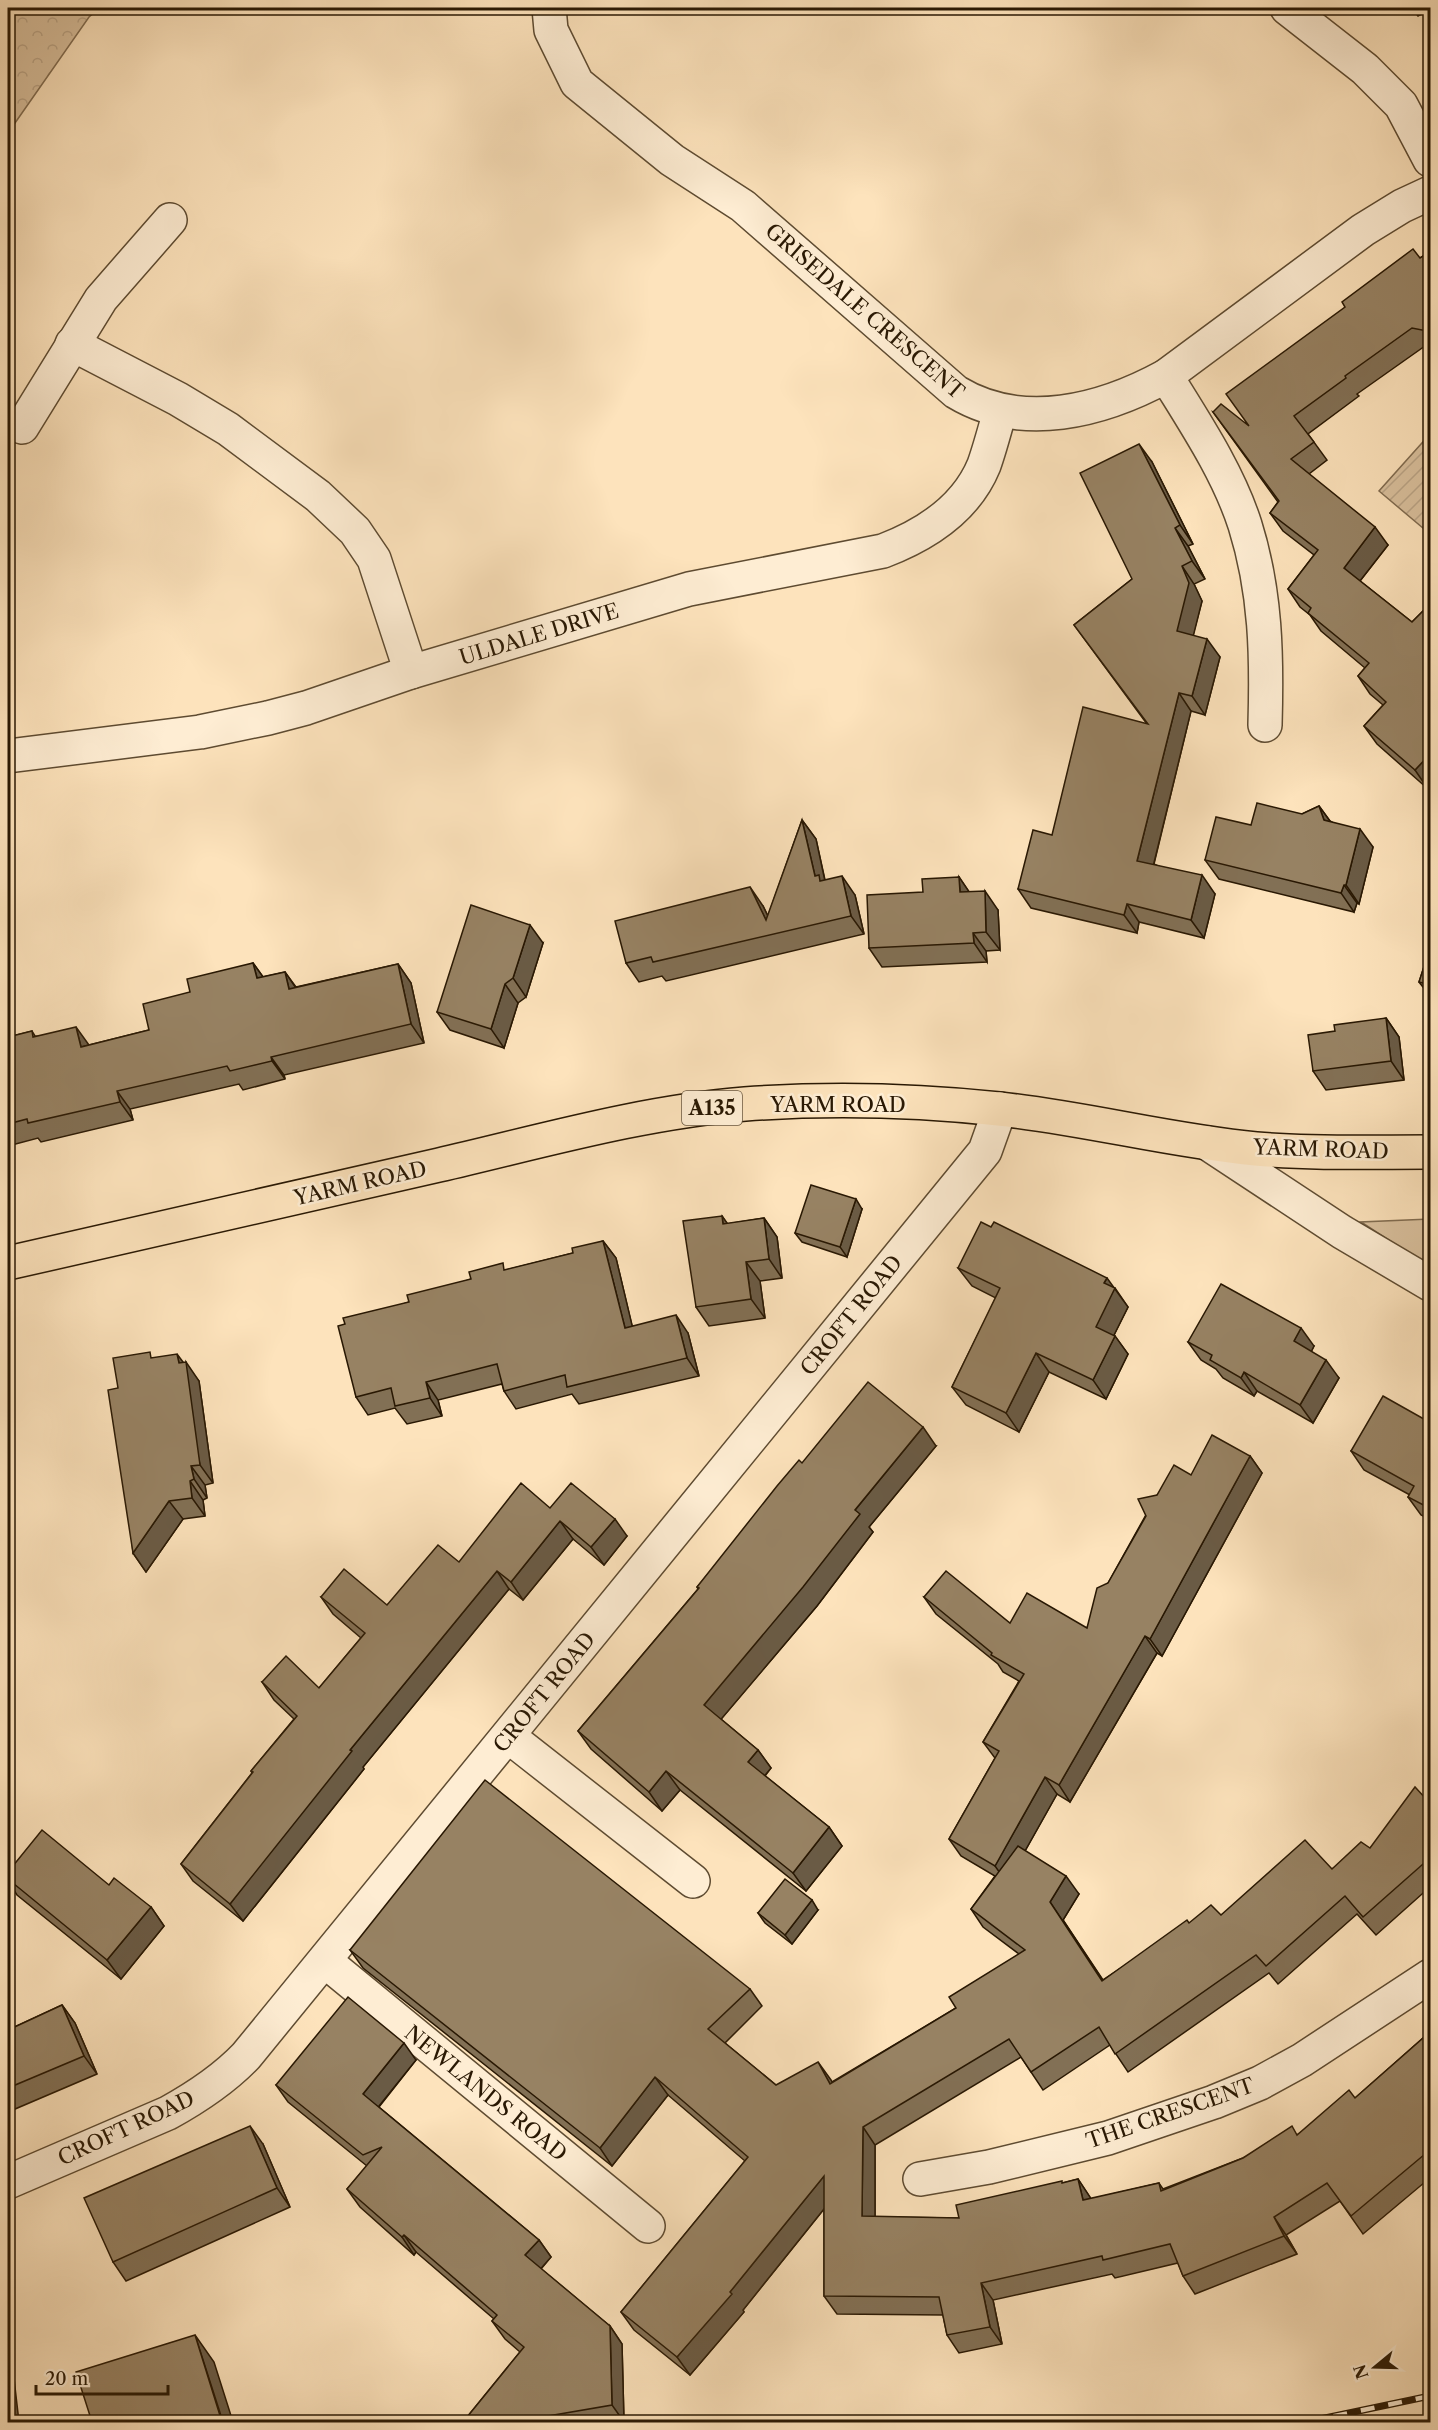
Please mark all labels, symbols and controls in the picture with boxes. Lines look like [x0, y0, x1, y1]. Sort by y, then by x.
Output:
street label: GRISEDALE CRESCENT [760, 218, 970, 404]
street label: ULDALE DRIVE [456, 598, 622, 670]
road number: A135 [682, 1091, 742, 1125]
street label: YARM ROAD [769, 1092, 906, 1117]
street label: YARM ROAD [1252, 1134, 1389, 1164]
street label: YARM ROAD [290, 1156, 429, 1211]
street label: CROFT ROAD [795, 1250, 907, 1380]
street label: CROFT ROAD [488, 1627, 600, 1757]
street label: NEWLANDS ROAD [400, 2020, 572, 2166]
street label: THE CRESCENT [1083, 2072, 1258, 2153]
street label: CROFT ROAD [54, 2086, 198, 2170]
north arrow [1345, 2337, 1405, 2397]
scale bar [36, 2358, 168, 2396]
text: N [1349, 2362, 1373, 2382]
text: 20 m [45, 2368, 89, 2390]

